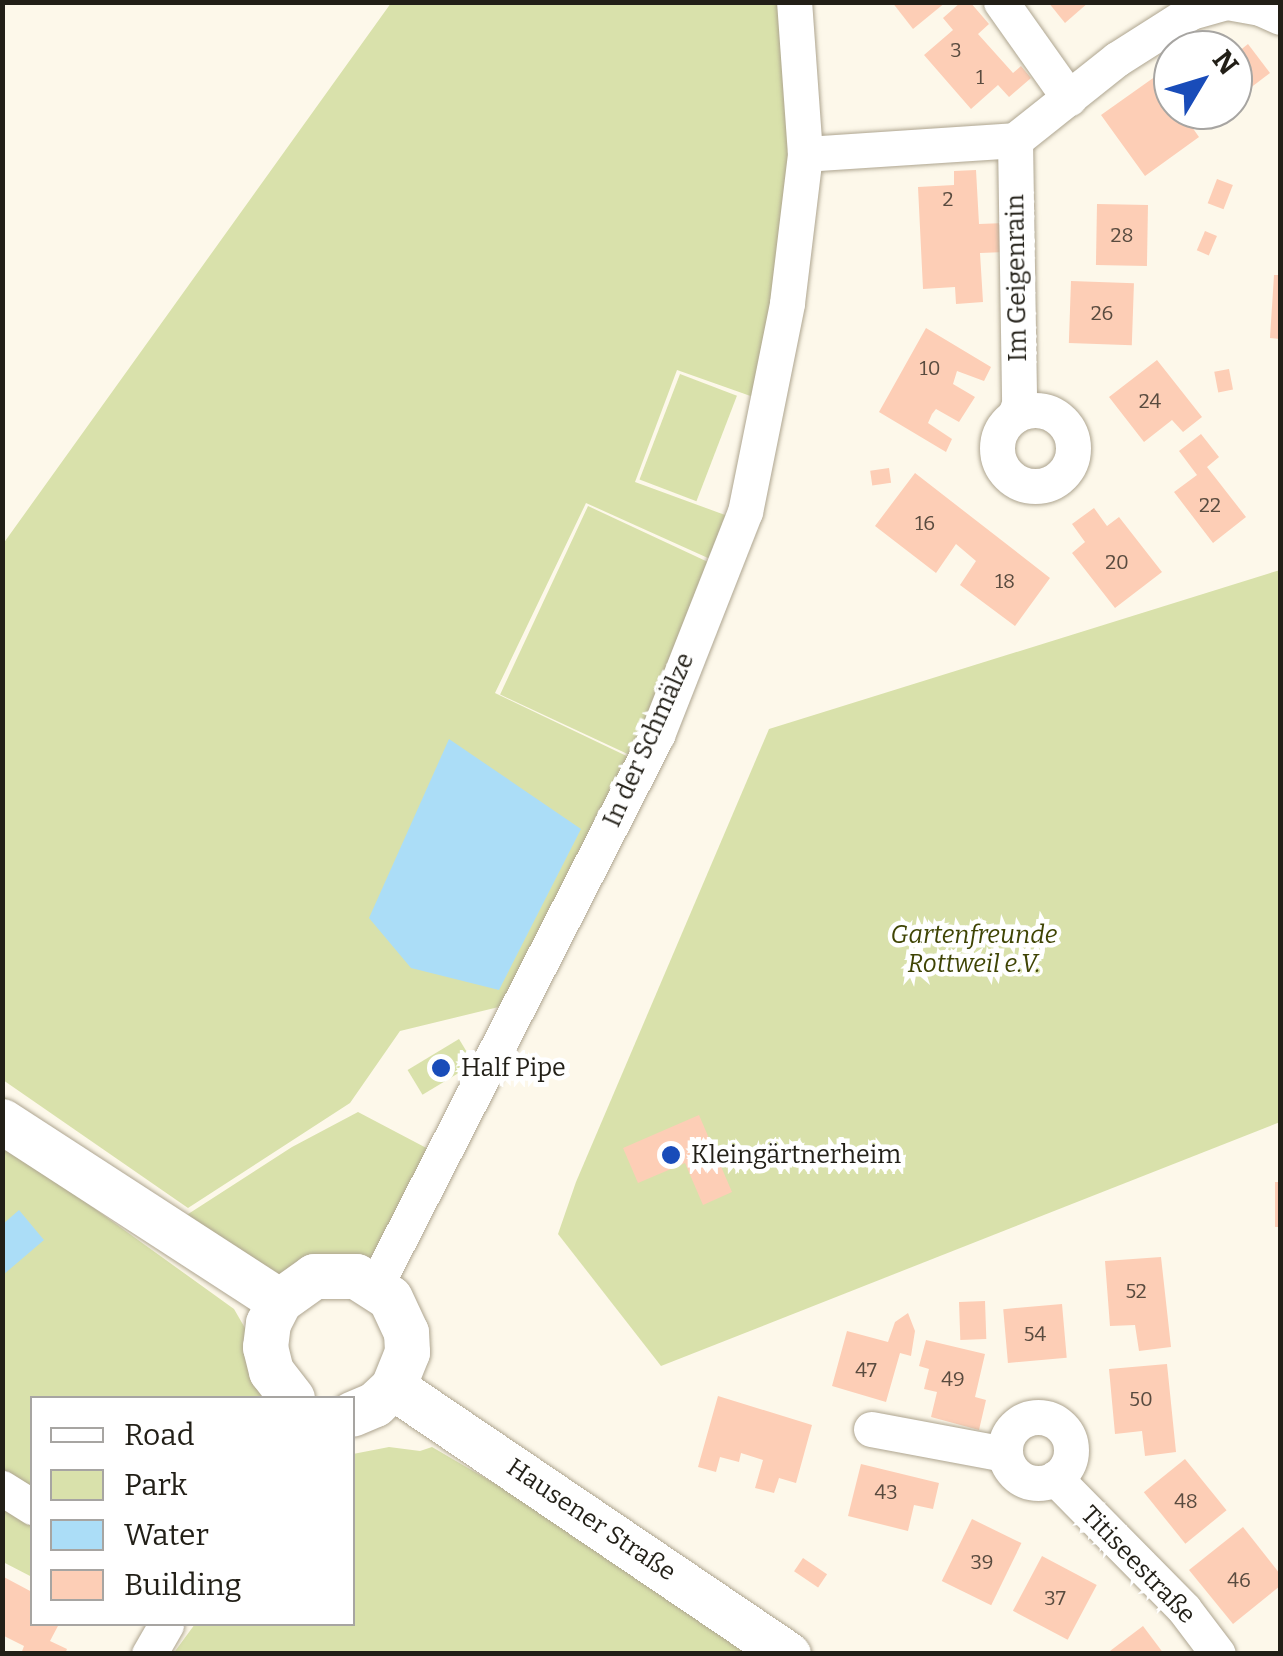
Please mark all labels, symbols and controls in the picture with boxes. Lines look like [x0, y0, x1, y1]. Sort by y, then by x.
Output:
north arrow [1153, 30, 1253, 130]
house number: 3 [950, 38, 962, 62]
text: N [1206, 44, 1245, 81]
house number: 1 [976, 65, 984, 89]
house number: 2 [943, 187, 953, 211]
street label: Im Geigenrain [1001, 194, 1033, 362]
house number: 28 [1111, 223, 1133, 247]
house number: 26 [1091, 301, 1113, 325]
house number: 10 [920, 356, 940, 380]
house number: 24 [1139, 389, 1161, 413]
house number: 22 [1199, 493, 1221, 517]
house number: 16 [915, 511, 935, 535]
house number: 20 [1105, 550, 1129, 574]
house number: 18 [995, 569, 1015, 593]
street label: In der Schmälze [597, 648, 701, 832]
park label: Gartenfreunde Rottweil e.V. [891, 921, 1057, 980]
place label: Half Pipe [461, 1053, 566, 1083]
marker: Half Pipe [430, 1057, 452, 1079]
place label: Kleingärtnerheim [691, 1140, 901, 1170]
marker: Kleingärtnerheim [660, 1144, 682, 1166]
house number: 52 [1125, 1279, 1147, 1303]
house number: 54 [1024, 1322, 1046, 1346]
house number: 47 [855, 1358, 877, 1382]
house number: 49 [941, 1367, 965, 1391]
house number: 50 [1129, 1387, 1153, 1411]
legend [30, 1396, 355, 1626]
text: Road [124, 1417, 195, 1453]
street label: Hausener Straße [501, 1452, 681, 1588]
text: Park [124, 1467, 187, 1503]
house number: 43 [874, 1480, 898, 1504]
house number: 48 [1174, 1489, 1198, 1513]
street label: Titiseestraße [1074, 1500, 1202, 1630]
text: Water [124, 1517, 209, 1553]
house number: 39 [970, 1550, 994, 1574]
text: Building [124, 1567, 242, 1603]
house number: 46 [1227, 1568, 1251, 1592]
house number: 37 [1044, 1586, 1066, 1610]

